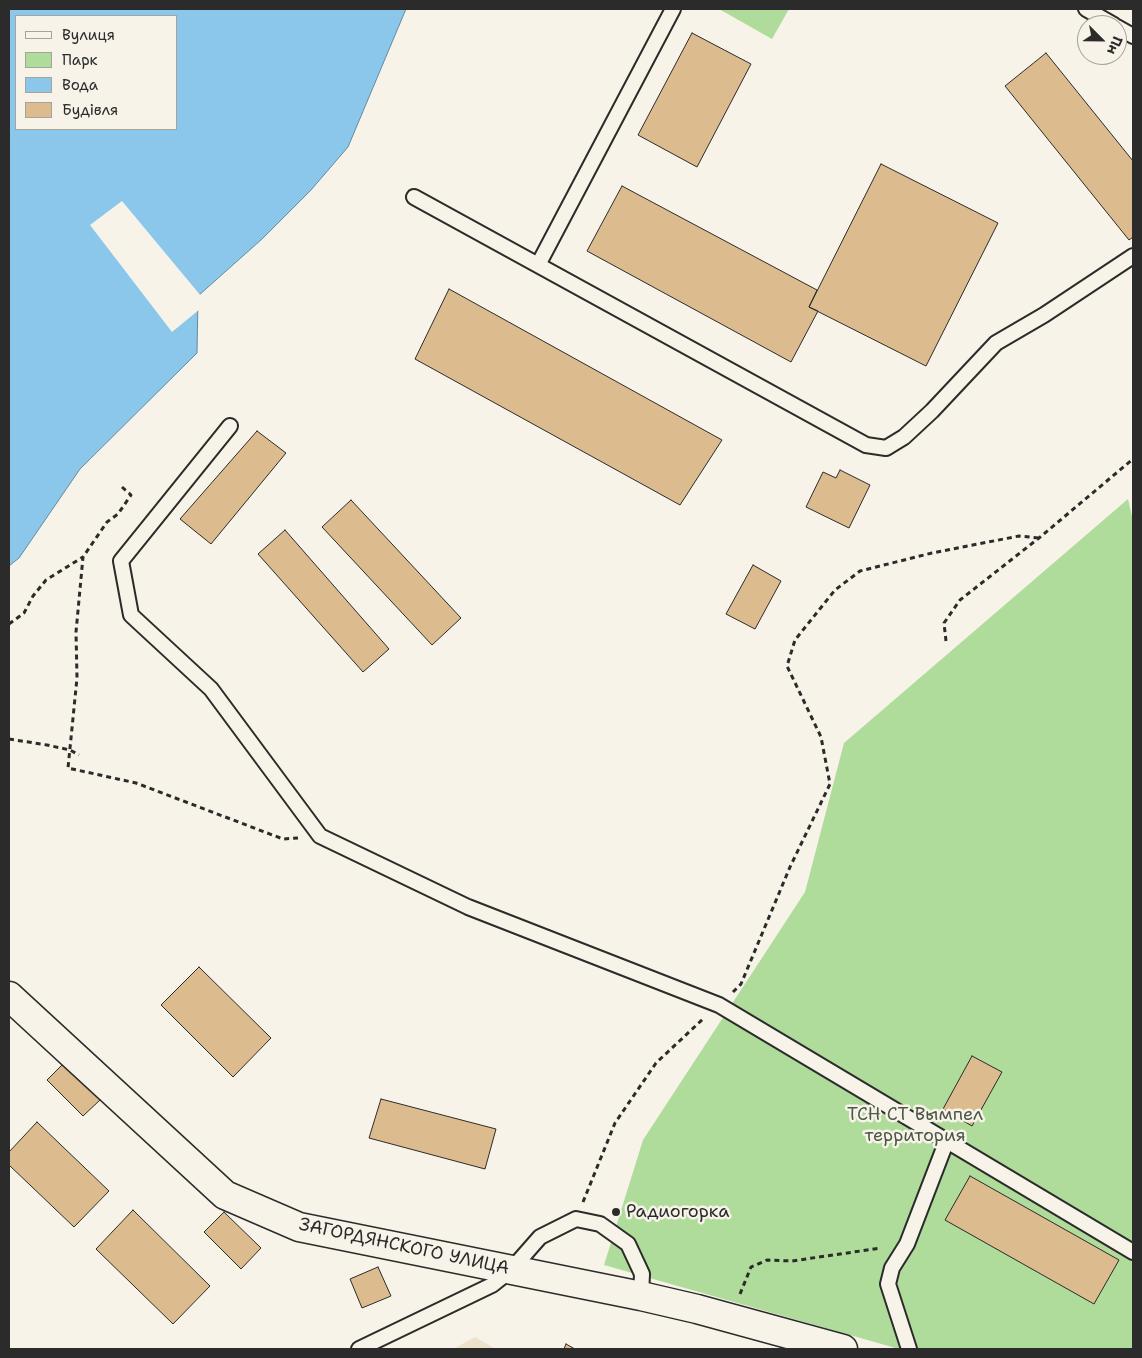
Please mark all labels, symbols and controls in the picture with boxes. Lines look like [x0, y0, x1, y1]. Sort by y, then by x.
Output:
legend [15, 15, 178, 130]
north arrow [1077, 15, 1127, 65]
text: Вулиця [62, 25, 115, 45]
text: Пн [1103, 33, 1127, 58]
text: Парк [62, 50, 98, 70]
text: Вода [62, 75, 98, 95]
text: Будівля [62, 100, 118, 120]
park label: ТСН СТ Вымпел территория [847, 1104, 983, 1146]
place label: Радиогорка [626, 1201, 729, 1223]
marker: Радиогорка [610, 1206, 622, 1218]
street label: ЗАГОРДЯНСКОГО УЛИЦА [297, 1214, 511, 1280]

